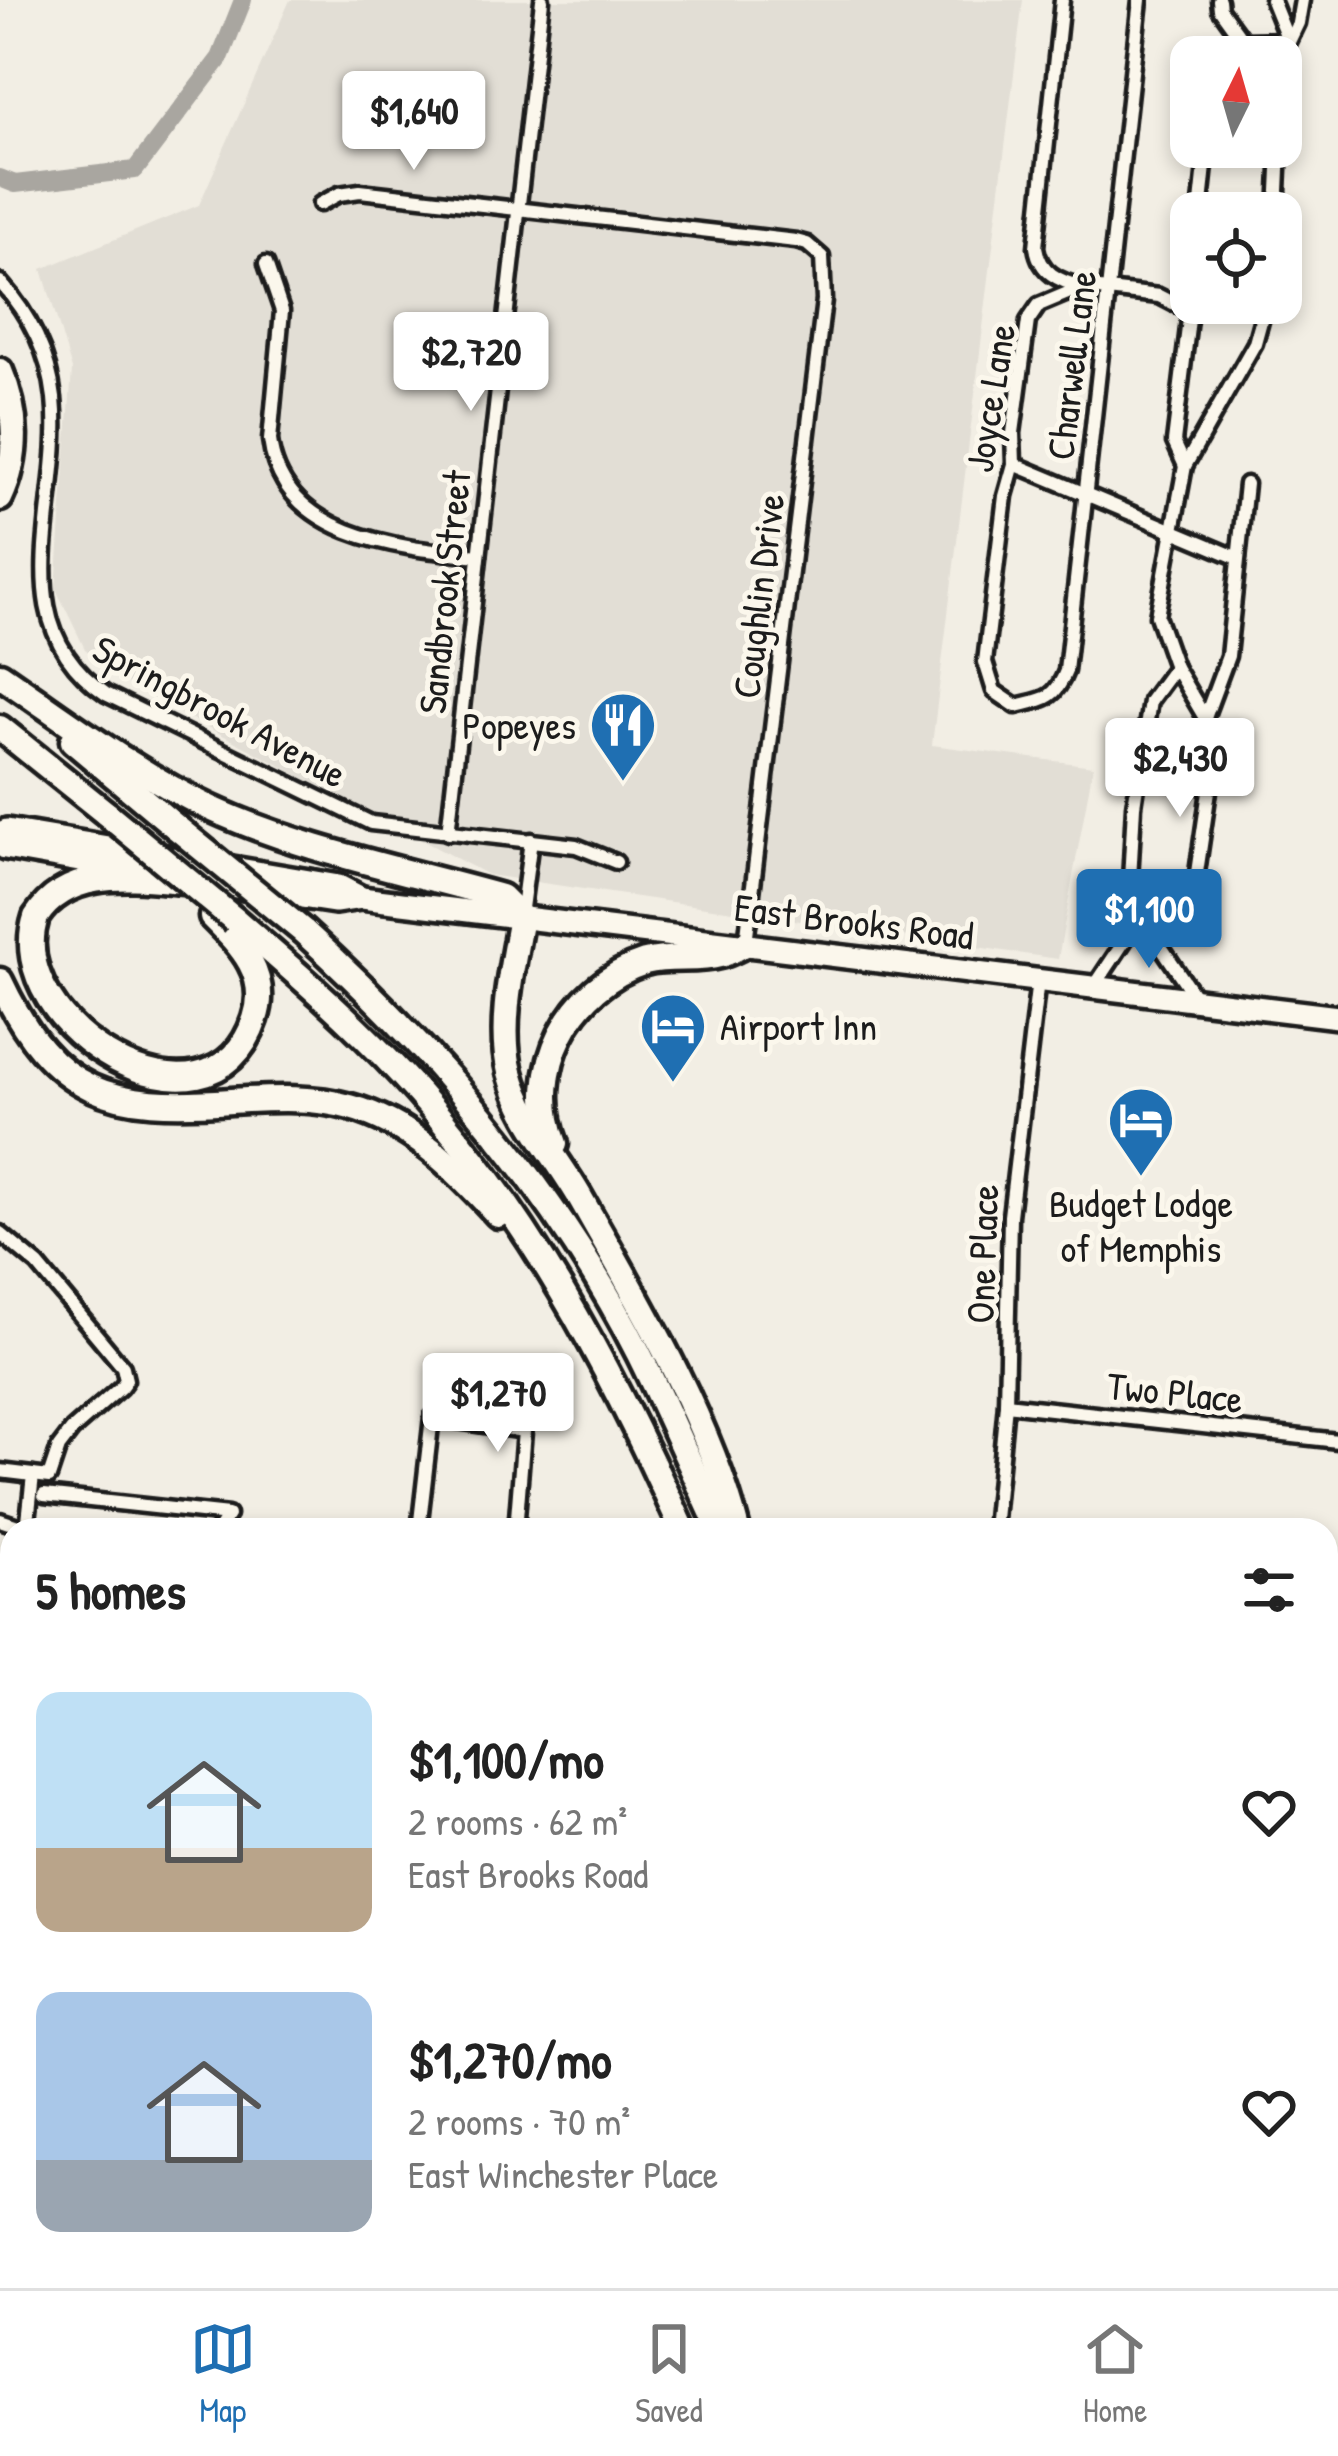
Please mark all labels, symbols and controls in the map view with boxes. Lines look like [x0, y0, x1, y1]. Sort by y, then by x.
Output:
north arrow [1170, 36, 1302, 168]
map controls [1170, 36, 1302, 324]
pin: $1,640 [316, 71, 512, 173]
text: $1,640 [369, 83, 459, 136]
button: locate [1170, 192, 1302, 324]
street label: Charwell Lane [1033, 267, 1108, 463]
pin: $2,720 [373, 312, 569, 414]
street label: Joyce Lane [952, 320, 1027, 476]
text: $2,720 [421, 324, 521, 377]
street label: Sandbrook Street [404, 467, 483, 716]
street label: Coughlin Drive [719, 491, 796, 701]
street label: Springbrook Avenue [84, 621, 356, 800]
restaurant icon: Popeyes [588, 690, 658, 784]
place label: Popeyes [462, 698, 576, 751]
pin: $2,430 [1082, 718, 1278, 820]
text: $2,430 [1132, 730, 1228, 783]
pin: $1,100 [1051, 869, 1247, 971]
street label: East Brooks Road [732, 880, 977, 961]
text: $1,100 [1104, 881, 1194, 934]
hotel icon: Airport Inn [638, 991, 708, 1085]
place label: Airport Inn [720, 999, 877, 1052]
hotel icon: Budget Lodge of Memphis [1106, 1085, 1176, 1179]
place label: Budget Lodge of Memphis [1049, 1176, 1233, 1274]
street label: One Place [953, 1184, 1010, 1324]
pin: $1,270 [400, 1353, 596, 1455]
street label: Two Place [1105, 1358, 1245, 1425]
text: $1,270 [450, 1365, 546, 1418]
text: 5 homes [36, 1556, 186, 1625]
icon: filters [1236, 1557, 1302, 1623]
text: $1,100/mo [408, 1725, 604, 1794]
icon: home [132, 1740, 276, 1884]
icon: heart [1236, 1779, 1302, 1845]
text: 2 rooms · 62 m² [408, 1794, 627, 1847]
text: East Brooks Road [408, 1847, 648, 1900]
text: $1,270/mo [408, 2025, 611, 2094]
icon: home [132, 2040, 276, 2184]
icon: heart [1236, 2079, 1302, 2145]
text: 2 rooms · 70 m² [408, 2094, 630, 2147]
text: East Winchester Place [408, 2147, 718, 2200]
tab: Map [190, 2316, 256, 2432]
tab: Saved [635, 2316, 703, 2432]
tab: Home [1082, 2316, 1148, 2432]

